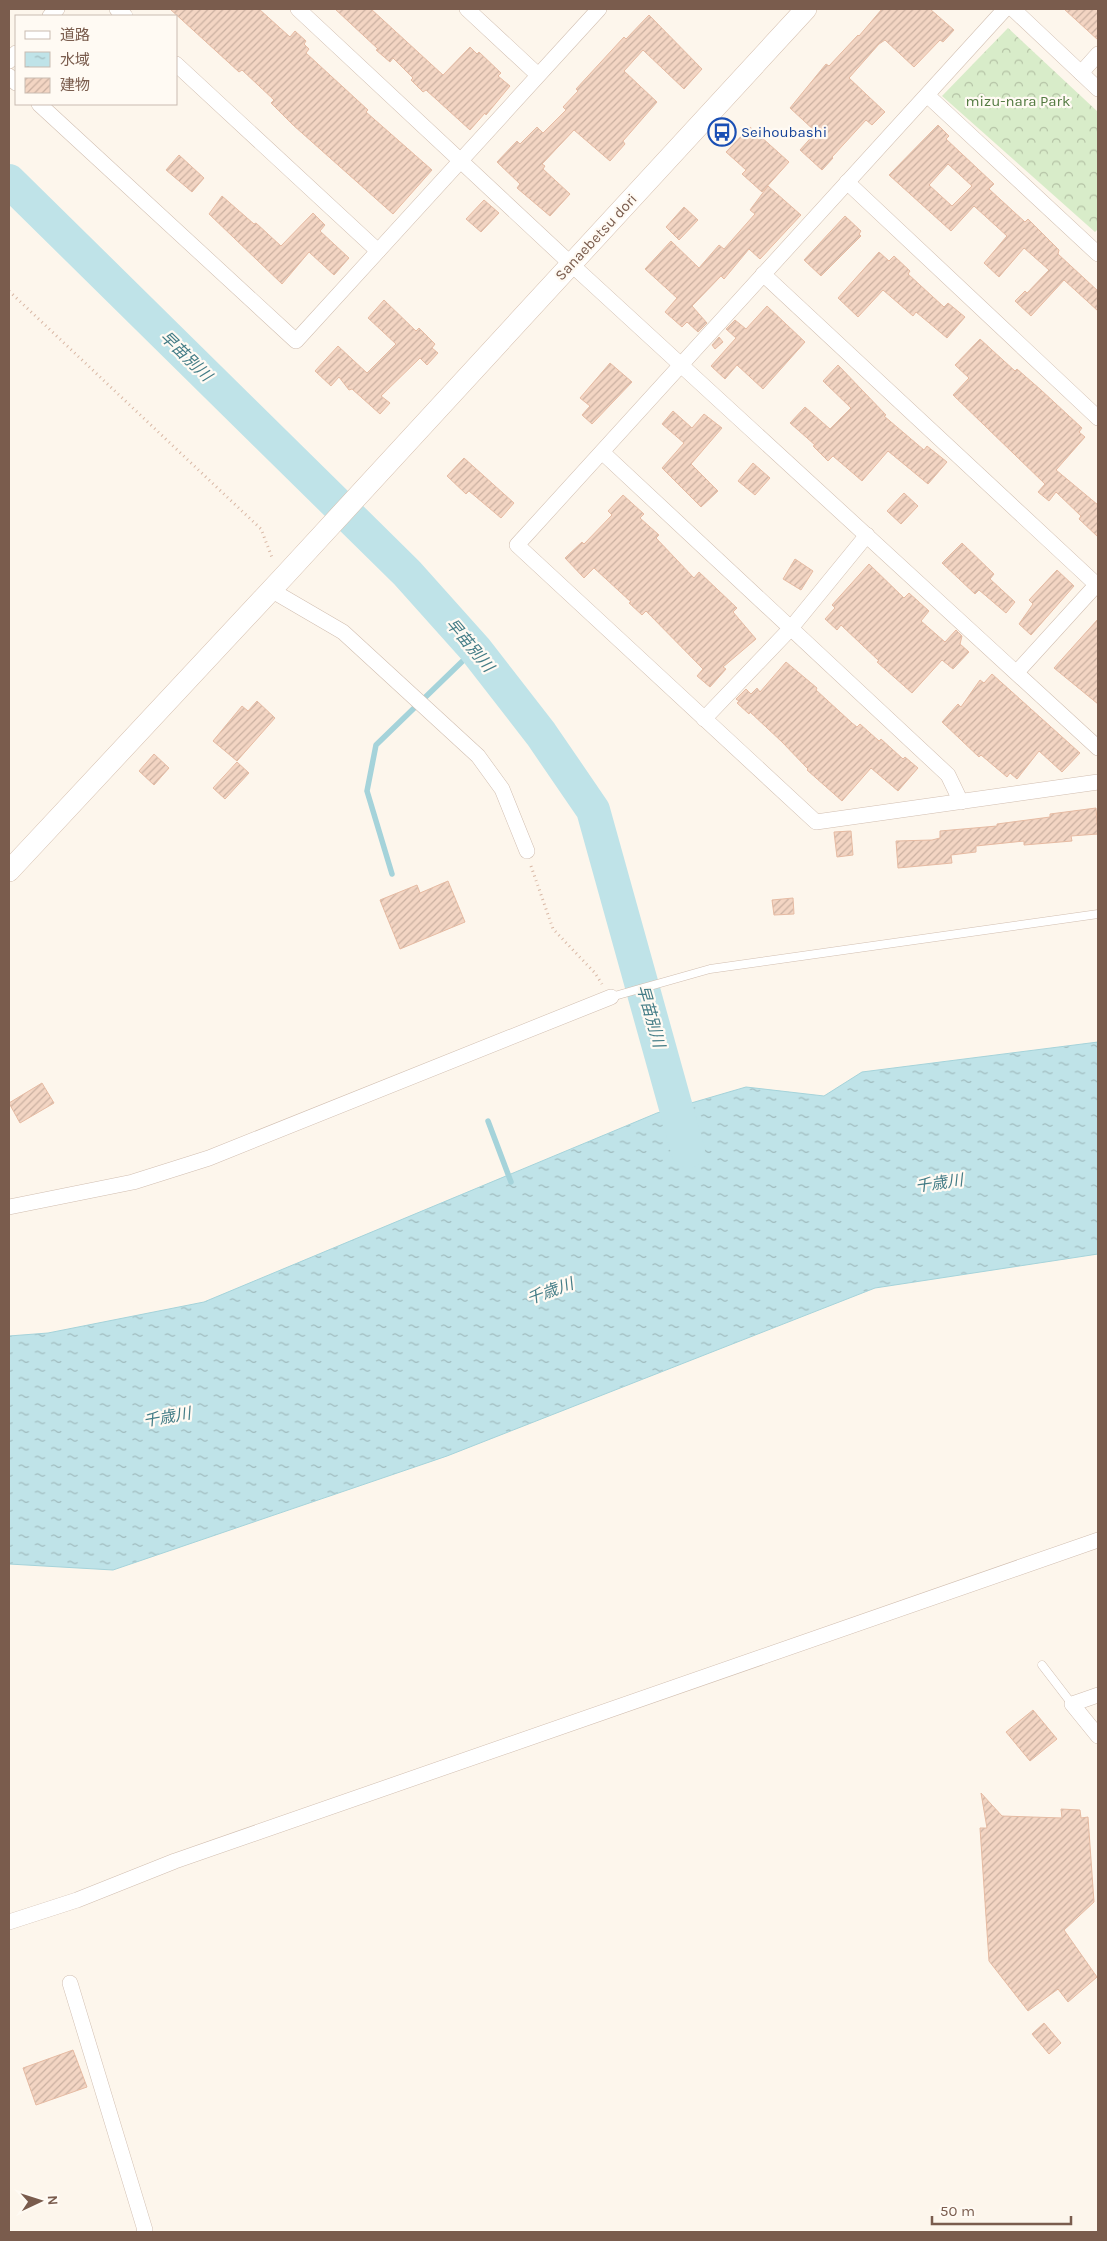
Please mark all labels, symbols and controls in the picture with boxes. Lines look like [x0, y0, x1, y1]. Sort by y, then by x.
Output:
legend [15, 15, 178, 105]
text: 道路 [60, 26, 90, 44]
text: 水域 [60, 51, 90, 69]
text: 建物 [60, 76, 90, 94]
park label: mizu-nara Park [966, 92, 1070, 110]
bus stop icon: Seihoubashi [707, 117, 737, 147]
place label: Seihoubashi [741, 123, 827, 141]
street label: Sanaebetsu dori [551, 190, 641, 284]
water label: 早苗別川 [156, 327, 217, 386]
water label: 早苗別川 [442, 614, 499, 677]
water label: 早苗別川 [633, 983, 670, 1051]
water label: 千歳川 [914, 1170, 966, 1196]
water label: 千歳川 [524, 1273, 578, 1308]
water label: 千歳川 [142, 1403, 194, 1431]
north arrow [15, 2176, 65, 2226]
scale bar [932, 2194, 1071, 2226]
text: N [44, 2195, 61, 2206]
text: 50 m [940, 2202, 975, 2220]

